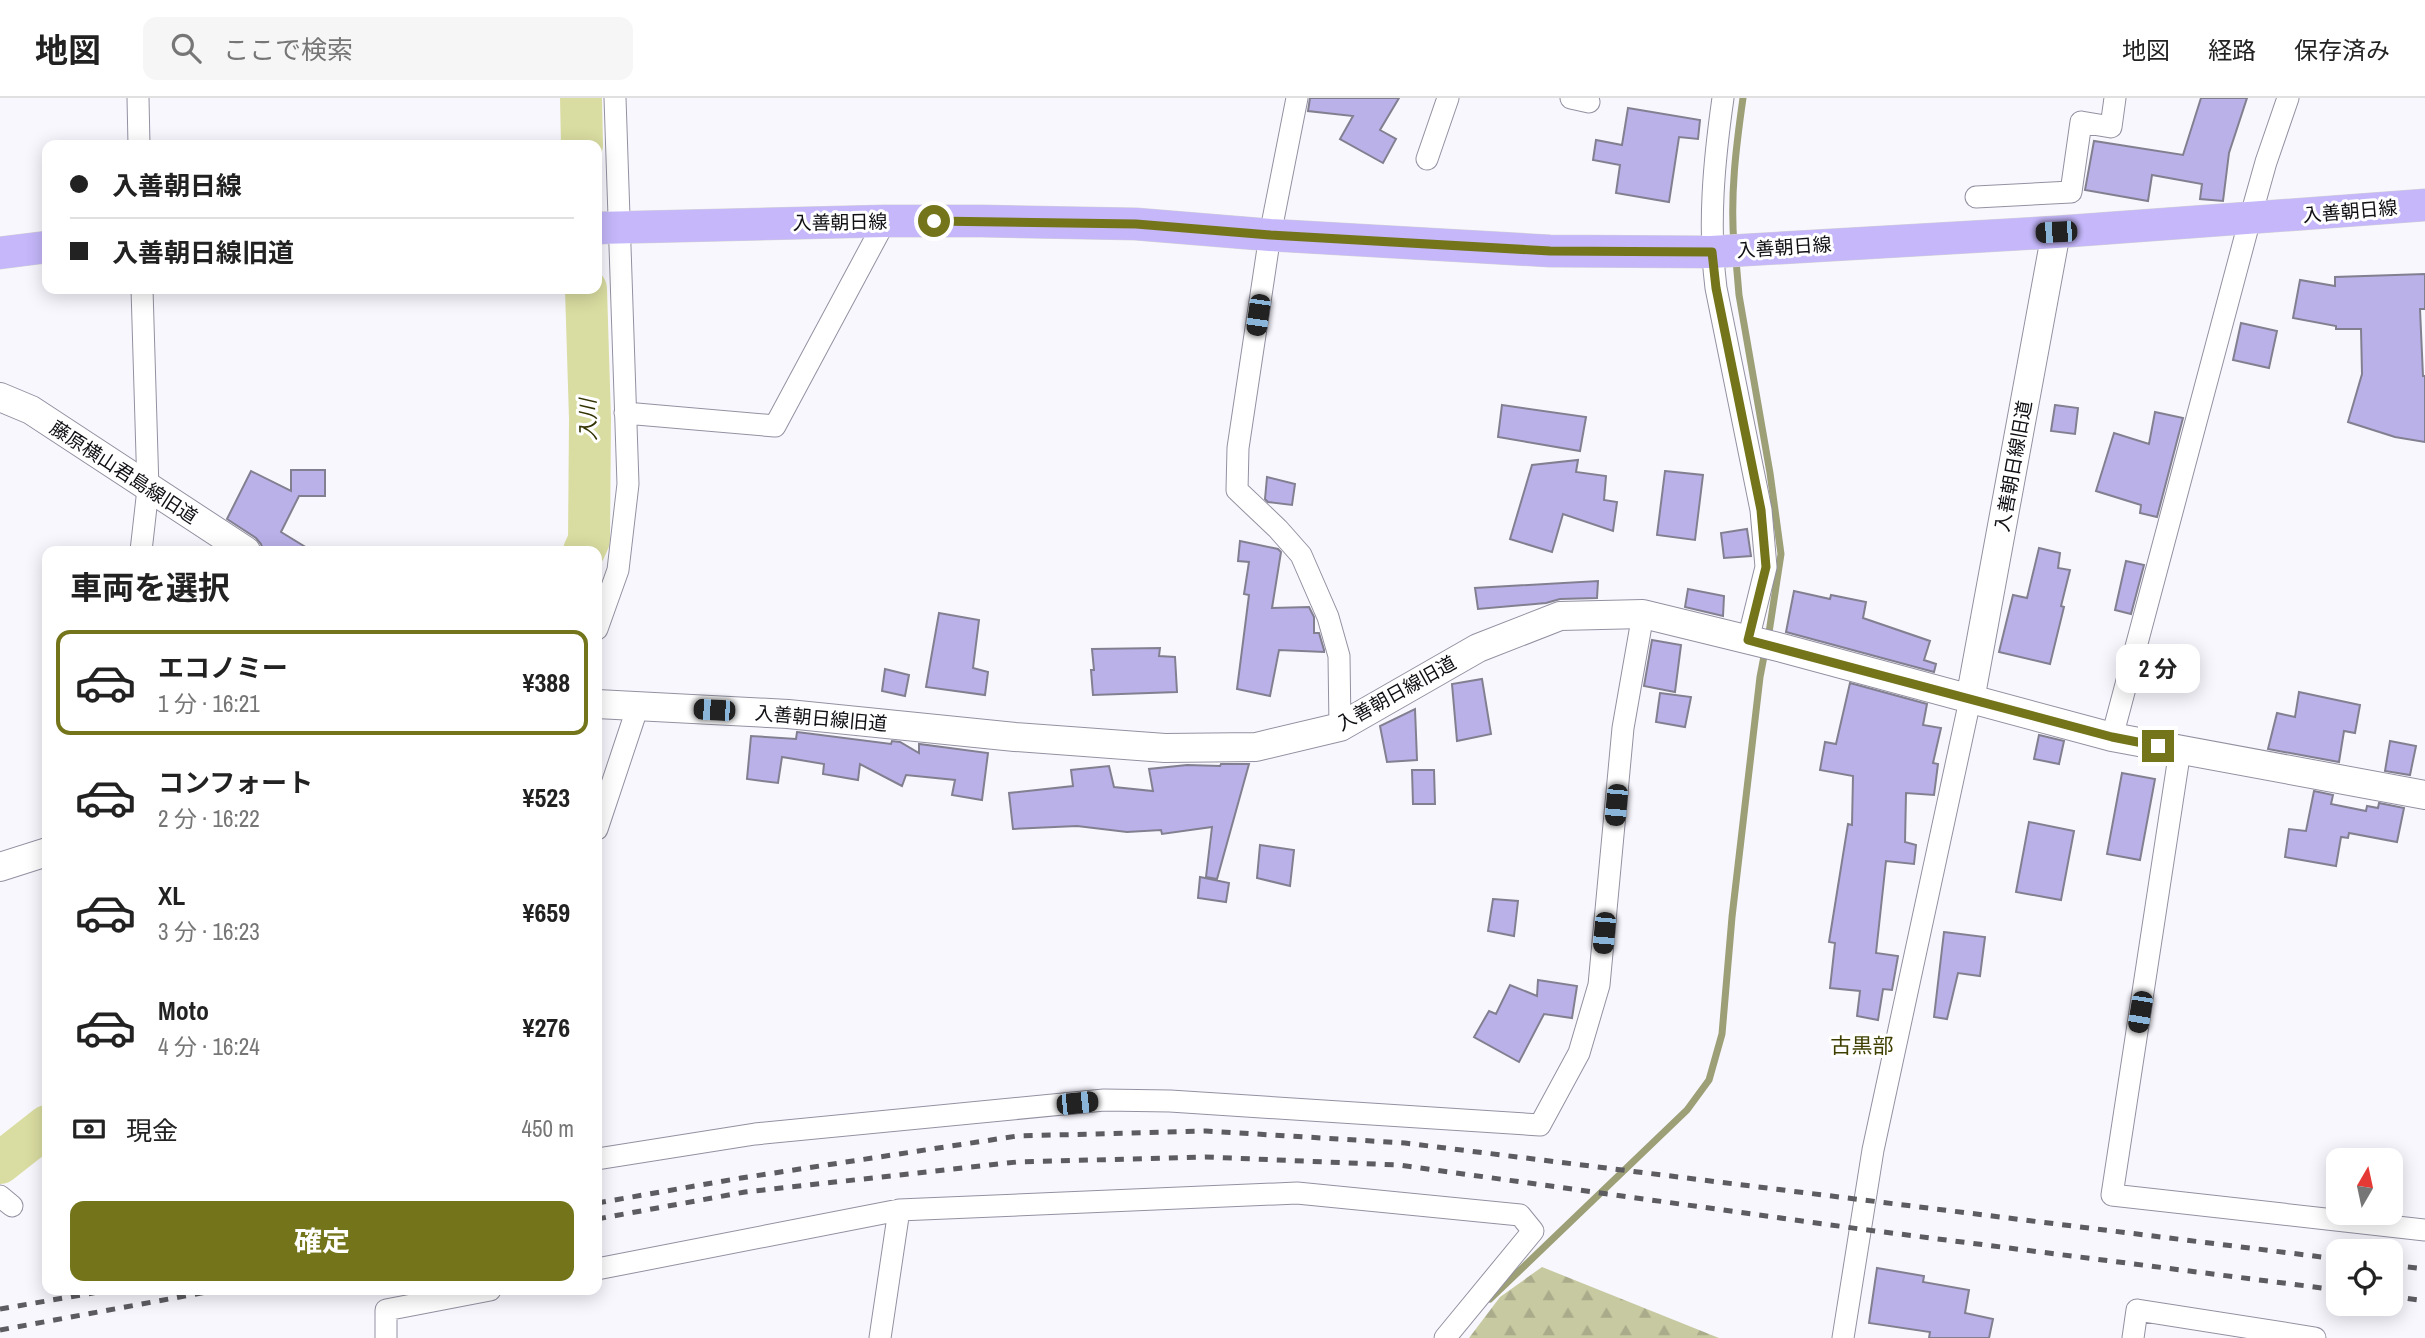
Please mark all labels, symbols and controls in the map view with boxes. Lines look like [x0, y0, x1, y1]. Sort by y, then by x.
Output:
search box [143, 17, 633, 80]
text: 地図 [35, 28, 101, 72]
icon: search [167, 29, 205, 67]
text: ここで検索 [223, 32, 353, 67]
text: 地図 [2122, 34, 2170, 66]
text: 経路 [2208, 34, 2256, 66]
text: 保存済み [2294, 34, 2390, 66]
text: 入善朝日線 [112, 168, 242, 203]
street label: 入善朝日線 [2302, 194, 2398, 228]
route start [918, 205, 950, 237]
street label: 入善朝日線 [792, 208, 888, 236]
car [2035, 220, 2078, 244]
street label: 入善朝日線 [1736, 231, 1832, 263]
text: 入善朝日線旧道 [112, 235, 294, 270]
car [1245, 293, 1272, 337]
water label: 入川 [573, 397, 603, 441]
street label: 入善朝日線旧道 [1989, 398, 2037, 534]
street label: 藤原横山君島線旧道 [45, 415, 203, 529]
text: 車両を選択 [70, 566, 230, 609]
callout: 2 分 [2116, 644, 2200, 694]
street label: 入善朝日線旧道 [1332, 649, 1460, 737]
text: エコノミー [158, 650, 288, 685]
icon: car [74, 651, 137, 714]
text: 2 分 [2139, 653, 2177, 684]
text: ¥388 [523, 665, 570, 700]
text: 1 分 · 16:21 [158, 688, 260, 719]
car [693, 698, 736, 722]
street label: 入善朝日線旧道 [754, 699, 888, 737]
route end [2142, 730, 2174, 762]
text: コンフォート [158, 765, 313, 800]
icon: car [74, 766, 137, 829]
text: ¥523 [523, 780, 570, 815]
car [1604, 783, 1629, 827]
text: 2 分 · 16:22 [158, 803, 260, 834]
text: XL [158, 878, 185, 913]
icon: car [74, 881, 137, 944]
text: ¥659 [523, 895, 570, 930]
car [1592, 911, 1617, 955]
text: 3 分 · 16:23 [158, 916, 260, 947]
car [2127, 990, 2154, 1034]
text: Moto [158, 993, 209, 1028]
icon: car [74, 996, 137, 1059]
text: ¥276 [523, 1010, 570, 1045]
text: 4 分 · 16:24 [158, 1031, 260, 1062]
district label: 古黒部 [1831, 1031, 1894, 1060]
car [1056, 1090, 1099, 1116]
icon: cash [70, 1110, 108, 1148]
text: 現金 [126, 1113, 178, 1148]
text: 450 m [522, 1113, 574, 1144]
north arrow [2326, 1148, 2403, 1225]
map controls [2326, 1148, 2403, 1316]
button: 確定 [70, 1201, 574, 1281]
button: locate [2326, 1239, 2403, 1316]

